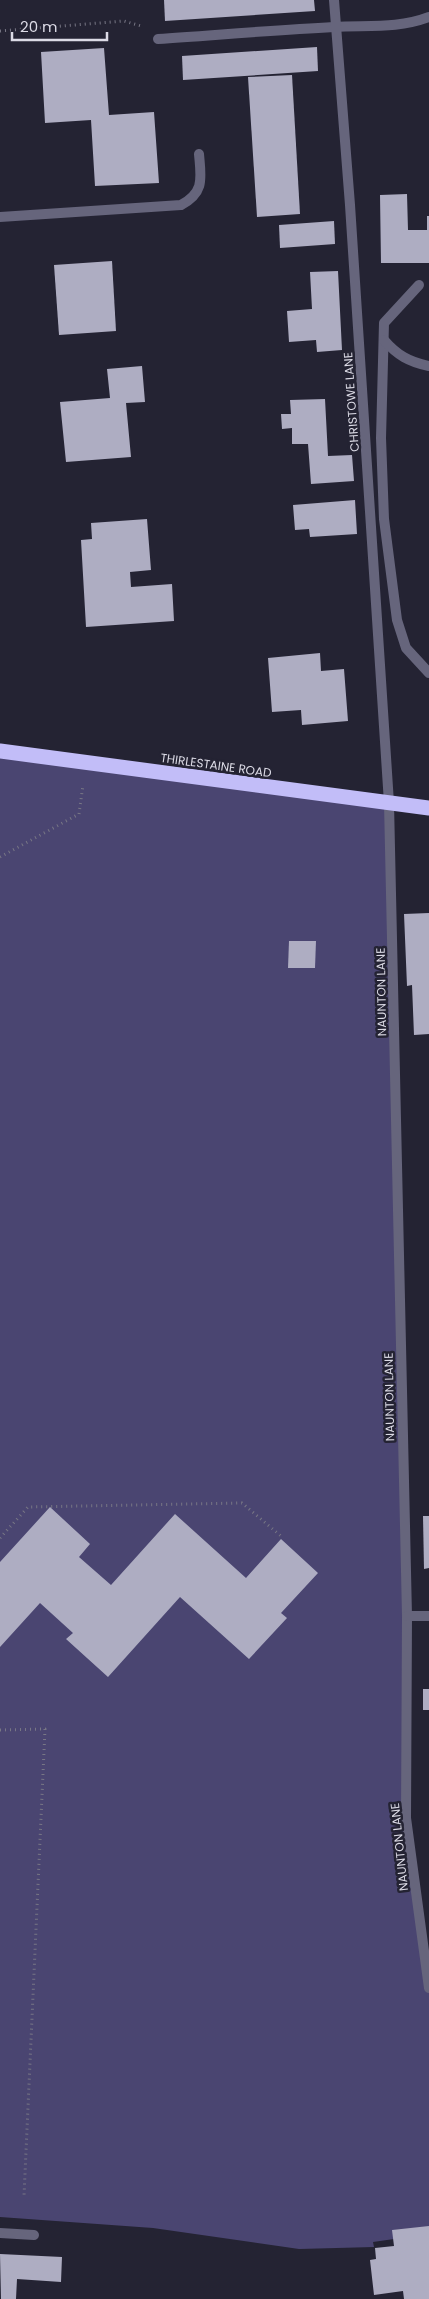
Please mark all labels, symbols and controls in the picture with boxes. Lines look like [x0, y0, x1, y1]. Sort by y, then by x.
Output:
scale bar [12, 10, 108, 42]
text: 20 m [20, 16, 58, 37]
street label: CHRISTOWE LANE [339, 352, 363, 452]
street label: THIRLESTAINE ROAD [159, 749, 273, 781]
street label: NAUNTON LANE [372, 948, 390, 1036]
street label: NAUNTON LANE [380, 1353, 398, 1441]
street label: NAUNTON LANE [386, 1802, 412, 1892]

